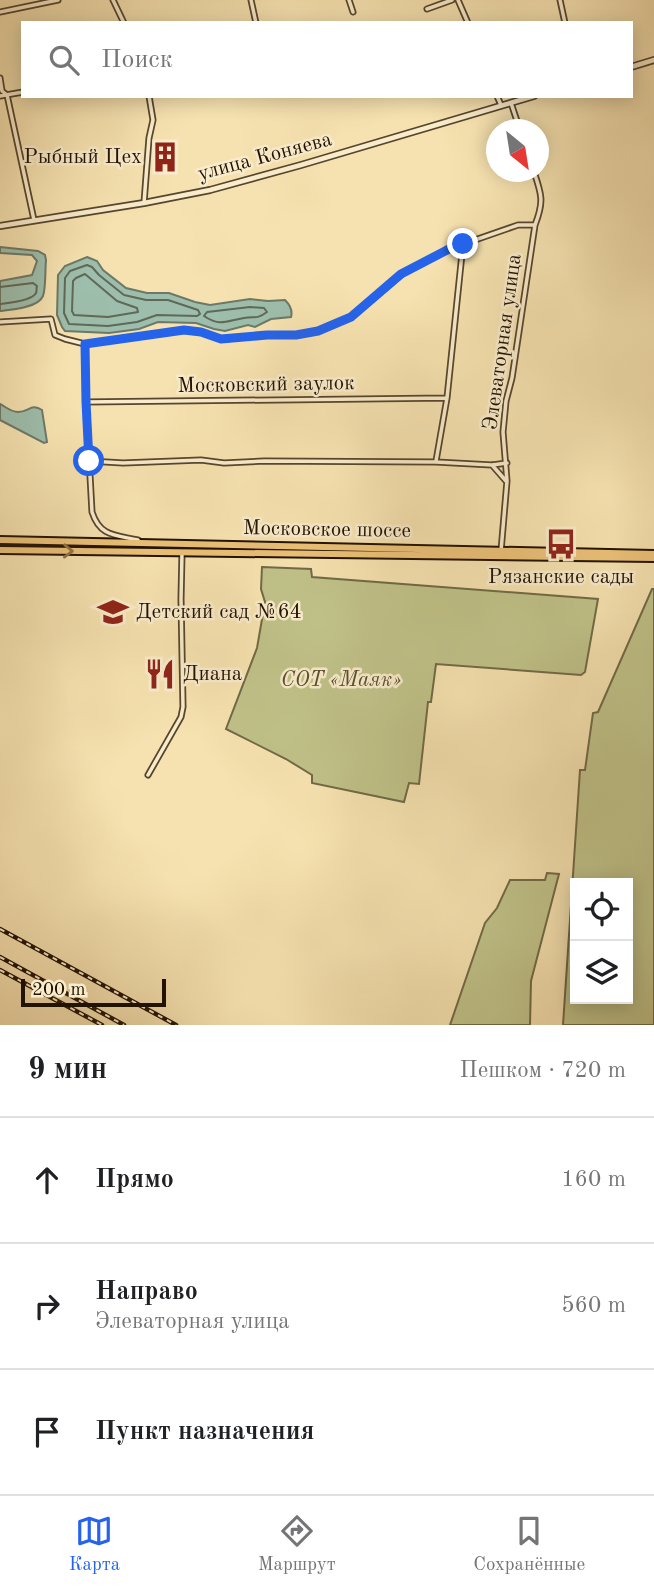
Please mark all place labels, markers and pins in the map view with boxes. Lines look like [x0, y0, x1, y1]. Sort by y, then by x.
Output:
building icon: Рыбный Цех [148, 140, 182, 174]
place label: Рыбный Цех [24, 147, 142, 168]
bus stop icon: Рязанские сады [544, 527, 578, 561]
place label: Рязанские сады [488, 567, 634, 588]
school or university icon: Детский сад №64 [96, 595, 130, 629]
place label: Детский сад №64 [136, 602, 302, 623]
restaurant icon: Диана [143, 657, 177, 691]
place label: Диана [183, 664, 242, 685]

